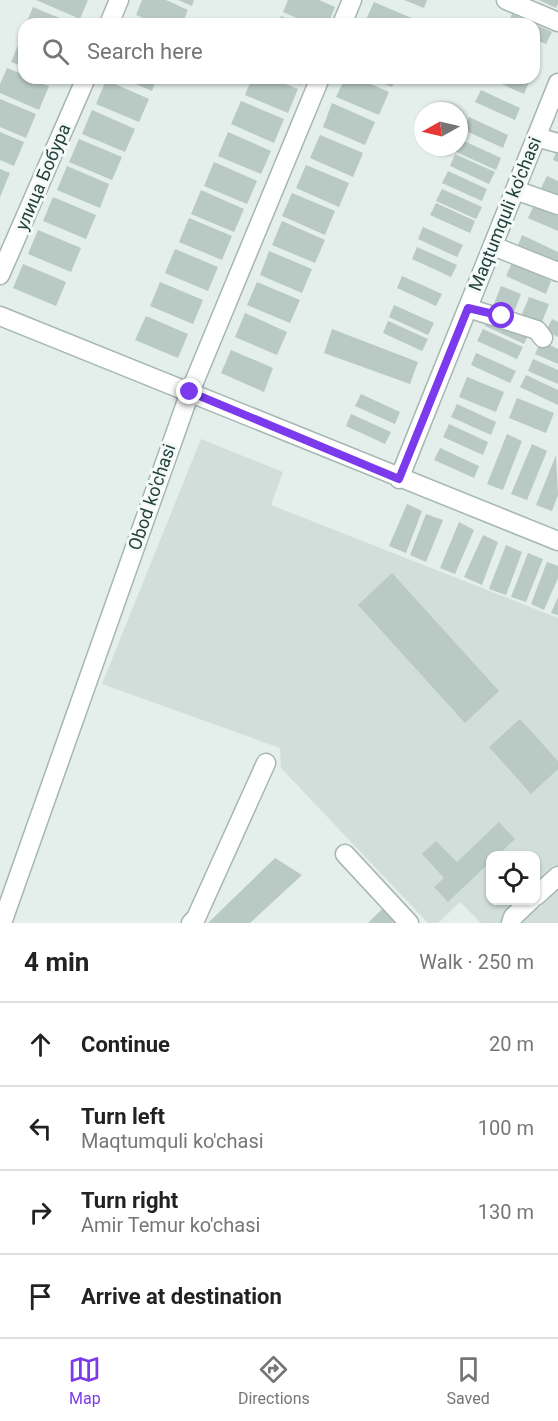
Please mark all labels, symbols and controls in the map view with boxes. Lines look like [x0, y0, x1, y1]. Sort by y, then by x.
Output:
search box [18, 18, 540, 84]
icon: search [39, 35, 72, 68]
text: Search here [87, 39, 203, 64]
north arrow [414, 102, 468, 156]
street label: улица Бобура [11, 120, 74, 233]
street label: Maqtumquli ko'chasi [464, 134, 545, 294]
route start [488, 302, 514, 328]
route end [176, 378, 202, 404]
street label: Obod ko'chasi [124, 441, 180, 553]
map controls [486, 851, 540, 905]
button: locate [486, 851, 540, 905]
text: 4 min [24, 947, 89, 977]
text: Walk · 250 m [419, 950, 534, 974]
icon: ahead [24, 1028, 57, 1061]
text: Continue [81, 1032, 170, 1057]
text: 20 m [489, 1032, 534, 1056]
text: Turn left [81, 1104, 165, 1129]
icon: left [24, 1112, 57, 1145]
text: 100 m [478, 1116, 534, 1140]
text: Maqtumquli ko'chasi [81, 1129, 264, 1153]
text: Turn right [81, 1188, 178, 1213]
icon: right [24, 1196, 57, 1229]
text: 130 m [478, 1200, 534, 1224]
text: Amir Temur ko'chasi [81, 1213, 260, 1237]
icon: arrive [24, 1280, 57, 1313]
text: Arrive at destination [81, 1284, 282, 1309]
tab: Map [68, 1353, 101, 1408]
tab: Directions [238, 1353, 310, 1408]
tab: Saved [446, 1353, 490, 1408]

